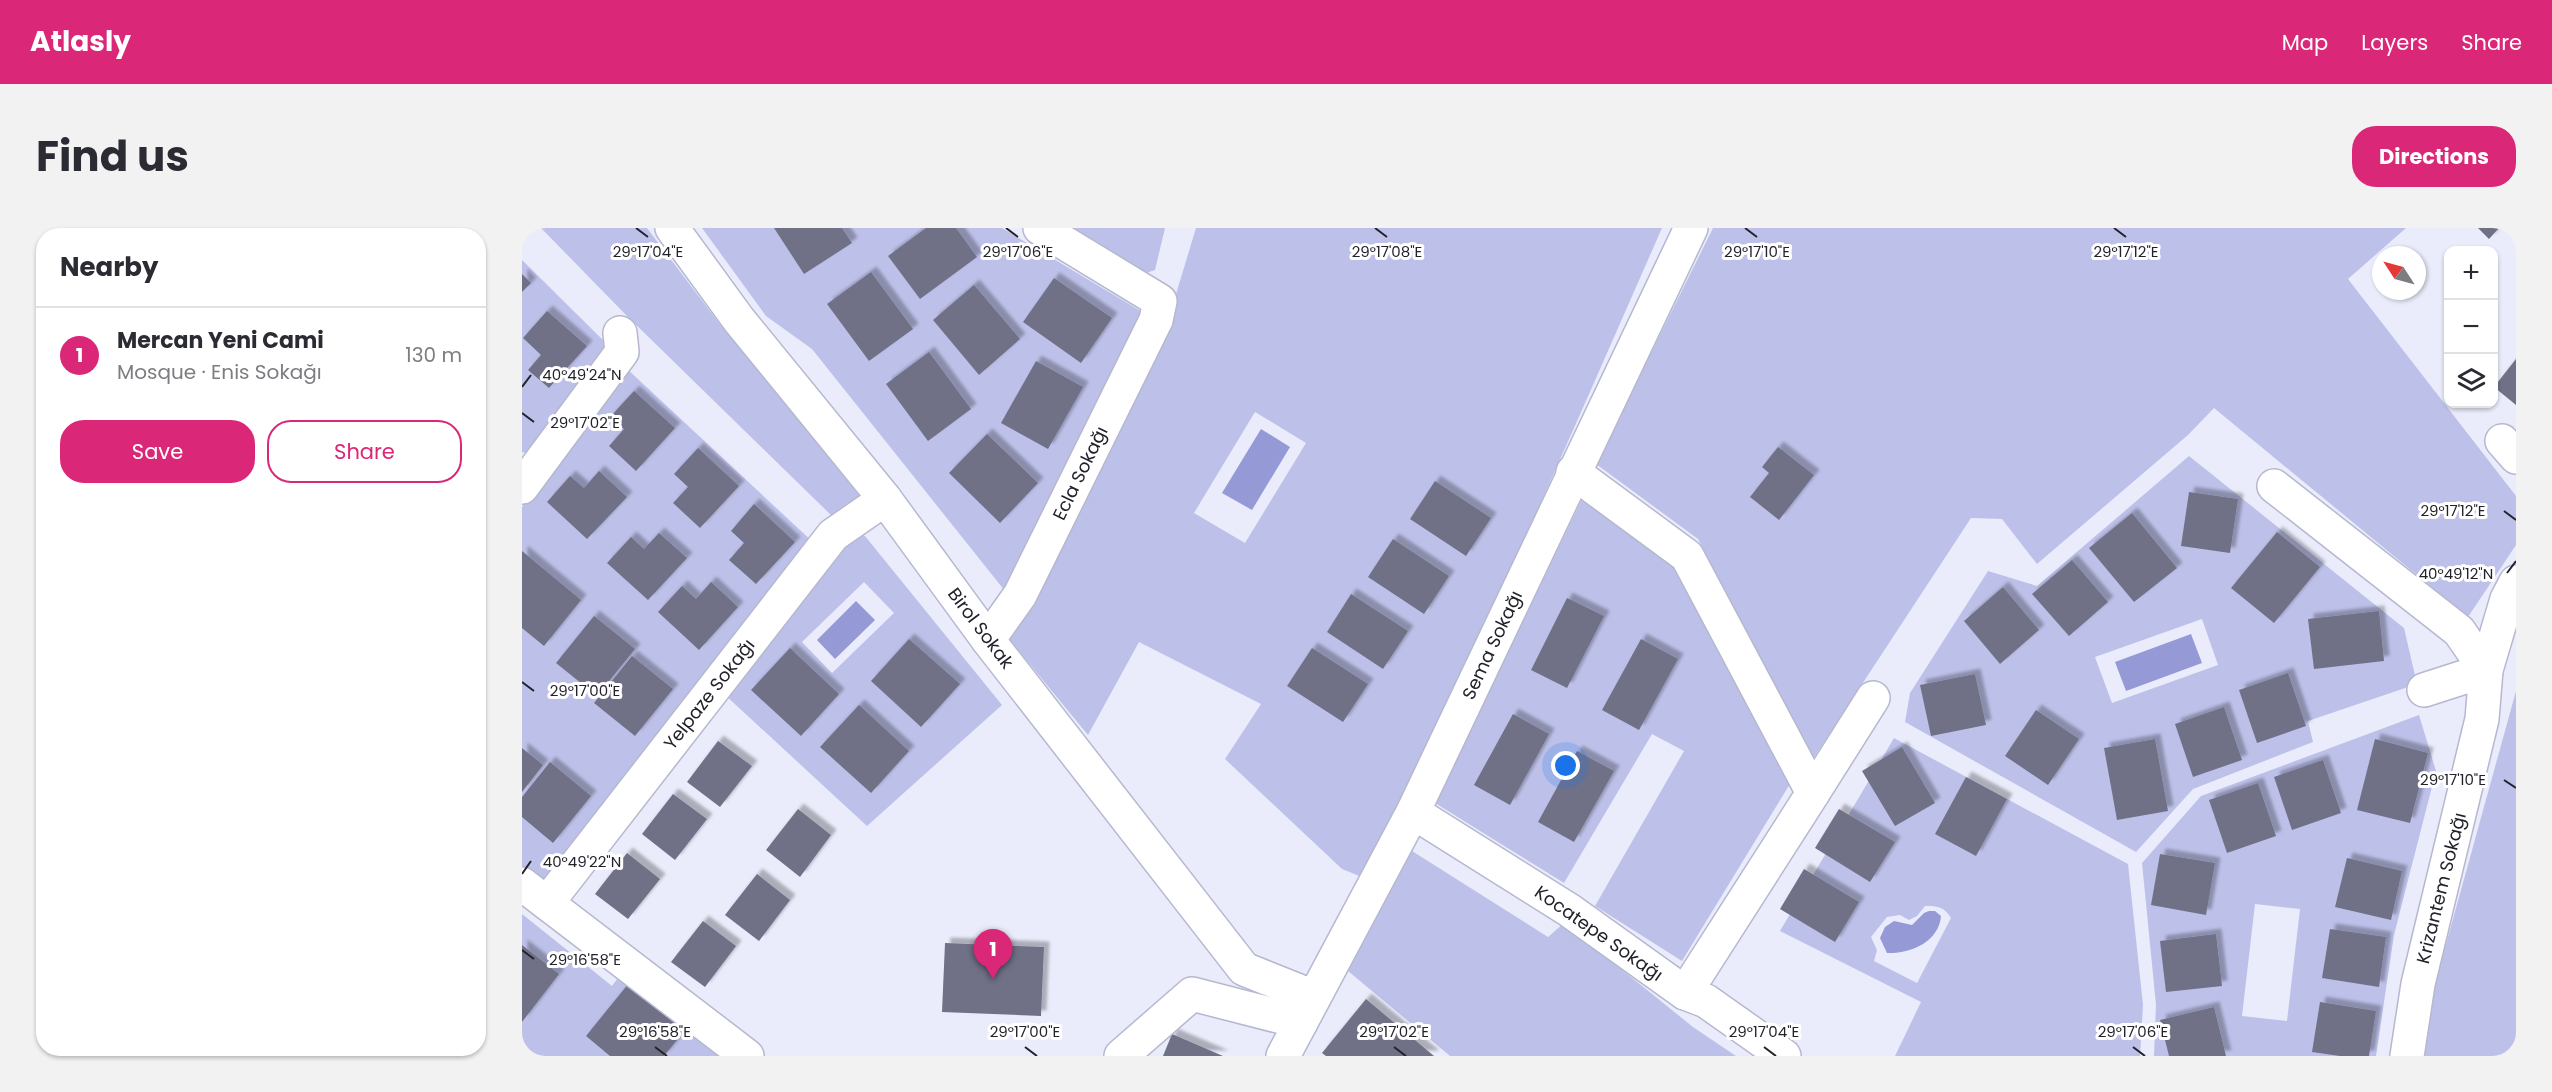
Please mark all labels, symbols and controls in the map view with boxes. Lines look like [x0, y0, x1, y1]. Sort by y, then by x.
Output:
text: Atlasly [30, 22, 131, 61]
text: Map [2282, 28, 2328, 57]
text: Layers [2361, 28, 2428, 57]
text: Share [2461, 28, 2522, 57]
button: Directions [2352, 126, 2516, 187]
text: Find us [36, 127, 189, 186]
text: 29°17'04"E [613, 241, 683, 262]
text: 29°17'06"E [983, 241, 1053, 262]
text: 29°17'08"E [1352, 241, 1422, 262]
text: 29°17'10"E [1724, 241, 1790, 262]
text: 29°17'12"E [2093, 241, 2159, 262]
north arrow [2372, 246, 2426, 300]
map controls [2444, 246, 2498, 408]
button: + [2444, 246, 2498, 300]
text: Nearby [60, 249, 158, 285]
button: − [2444, 300, 2498, 354]
text: Mercan Yeni Cami [117, 325, 324, 356]
text: 1 [76, 341, 83, 369]
text: 130 m [405, 341, 462, 369]
button: layers [2444, 354, 2498, 408]
text: Mosque · Enis Sokağı [117, 358, 322, 386]
text: 40°49'24"N [542, 364, 622, 385]
text: 29°17'02"E [550, 412, 620, 433]
button: Save [60, 420, 255, 483]
button: Share [267, 420, 462, 483]
street label: Ecla Sokağı [1046, 422, 1114, 524]
text: 29°17'12"E [2420, 500, 2486, 521]
text: 40°49'12"N [2419, 563, 2493, 584]
street label: Birol Sokak [942, 582, 1020, 674]
street label: Sema Sokağı [1456, 587, 1528, 703]
street label: Yelpaze Sokağı [658, 633, 760, 755]
text: 29°17'00"E [550, 680, 620, 701]
your location [1551, 751, 1580, 780]
text: 29°17'10"E [2420, 769, 2486, 790]
street label: Krizantem Sokağı [2410, 810, 2472, 966]
text: 40°49'22"N [543, 851, 621, 872]
street label: Kocatepe Sokağı [1530, 879, 1668, 987]
pin: 1 [974, 930, 1012, 979]
text: 29°16'58"E [549, 949, 621, 970]
text: 29°16'58"E [619, 1021, 691, 1042]
text: 29°17'00"E [990, 1021, 1060, 1042]
text: 29°17'02"E [1359, 1021, 1429, 1042]
text: 29°17'04"E [1729, 1021, 1799, 1042]
text: 29°17'06"E [2098, 1021, 2168, 1042]

